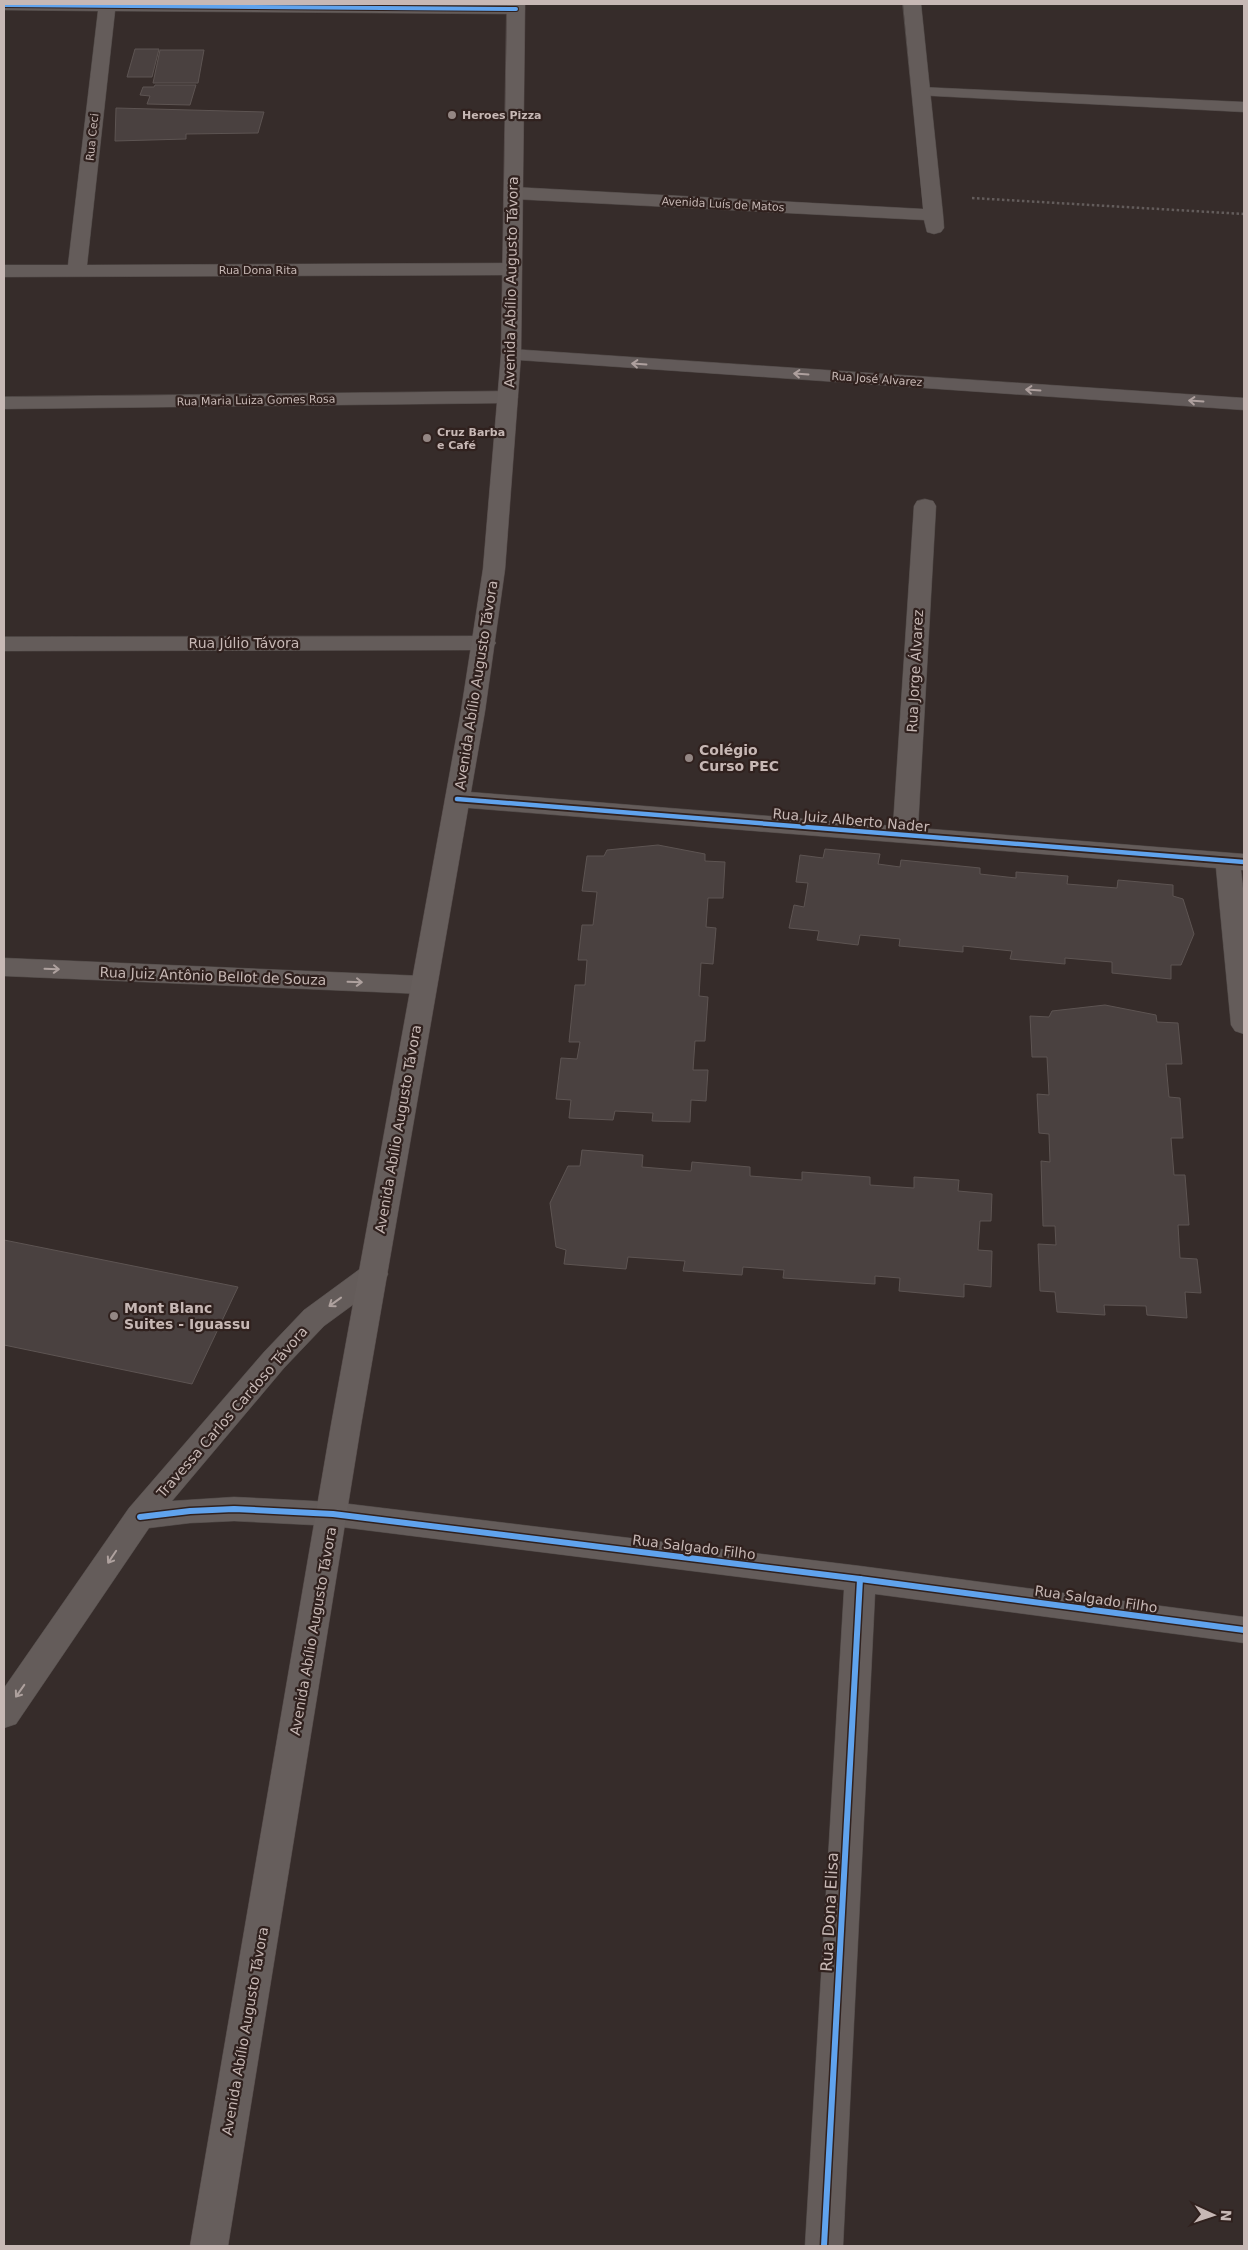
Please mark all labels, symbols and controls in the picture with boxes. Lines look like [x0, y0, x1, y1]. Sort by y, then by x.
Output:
marker: Heroes Pizza [446, 109, 458, 121]
place label: Heroes Pizza [462, 109, 542, 122]
street label: Rua Ceci [84, 113, 101, 162]
street label: Avenida Abílio Augusto Távora [501, 176, 521, 388]
street label: Avenida Luís de Matos [661, 195, 785, 214]
street label: Rua Dona Rita [219, 264, 297, 277]
one-way arrow [632, 359, 648, 368]
one-way arrow [794, 370, 810, 379]
street label: Rua José Alvarez [831, 370, 923, 389]
one-way arrow [1026, 385, 1042, 394]
street label: Rua Maria Luiza Gomes Rosa [177, 393, 335, 408]
one-way arrow [1188, 396, 1204, 405]
place label: Cruz Barba e Café [437, 426, 505, 452]
marker: Cruz Barba e Café [421, 432, 433, 444]
street label: Avenida Abílio Augusto Távora [452, 579, 500, 791]
street label: Rua Jorge Álvarez [904, 609, 926, 733]
street label: Rua Júlio Távora [189, 635, 299, 651]
place label: Colégio Curso PEC [699, 742, 779, 774]
marker: Colégio Curso PEC [683, 752, 695, 764]
street label: Rua Juiz Alberto Nader [772, 805, 930, 835]
one-way arrow [44, 964, 60, 974]
street label: Rua Juiz Antônio Bellot de Souza [99, 964, 327, 988]
one-way arrow [346, 977, 362, 987]
street label: Avenida Abílio Augusto Távora [372, 1023, 424, 1235]
one-way arrow [329, 1297, 342, 1308]
place label: Mont Blanc Suites - Iguassu [124, 1300, 250, 1332]
marker: Mont Blanc Suites - Iguassu [108, 1310, 120, 1322]
street label: Travessa Carlos Cardoso Távora [153, 1323, 311, 1502]
street label: Avenida Abílio Augusto Távora [287, 1525, 339, 1737]
street label: Rua Salgado Filho [631, 1532, 757, 1562]
one-way arrow [107, 1550, 117, 1564]
street label: Rua Salgado Filho [1033, 1582, 1159, 1616]
one-way arrow [15, 1684, 25, 1698]
street label: Rua Dona Elisa [817, 1852, 842, 1972]
street label: Avenida Abílio Augusto Távora [219, 1925, 271, 2137]
north arrow [1188, 2190, 1238, 2240]
text: N [1218, 2209, 1234, 2222]

